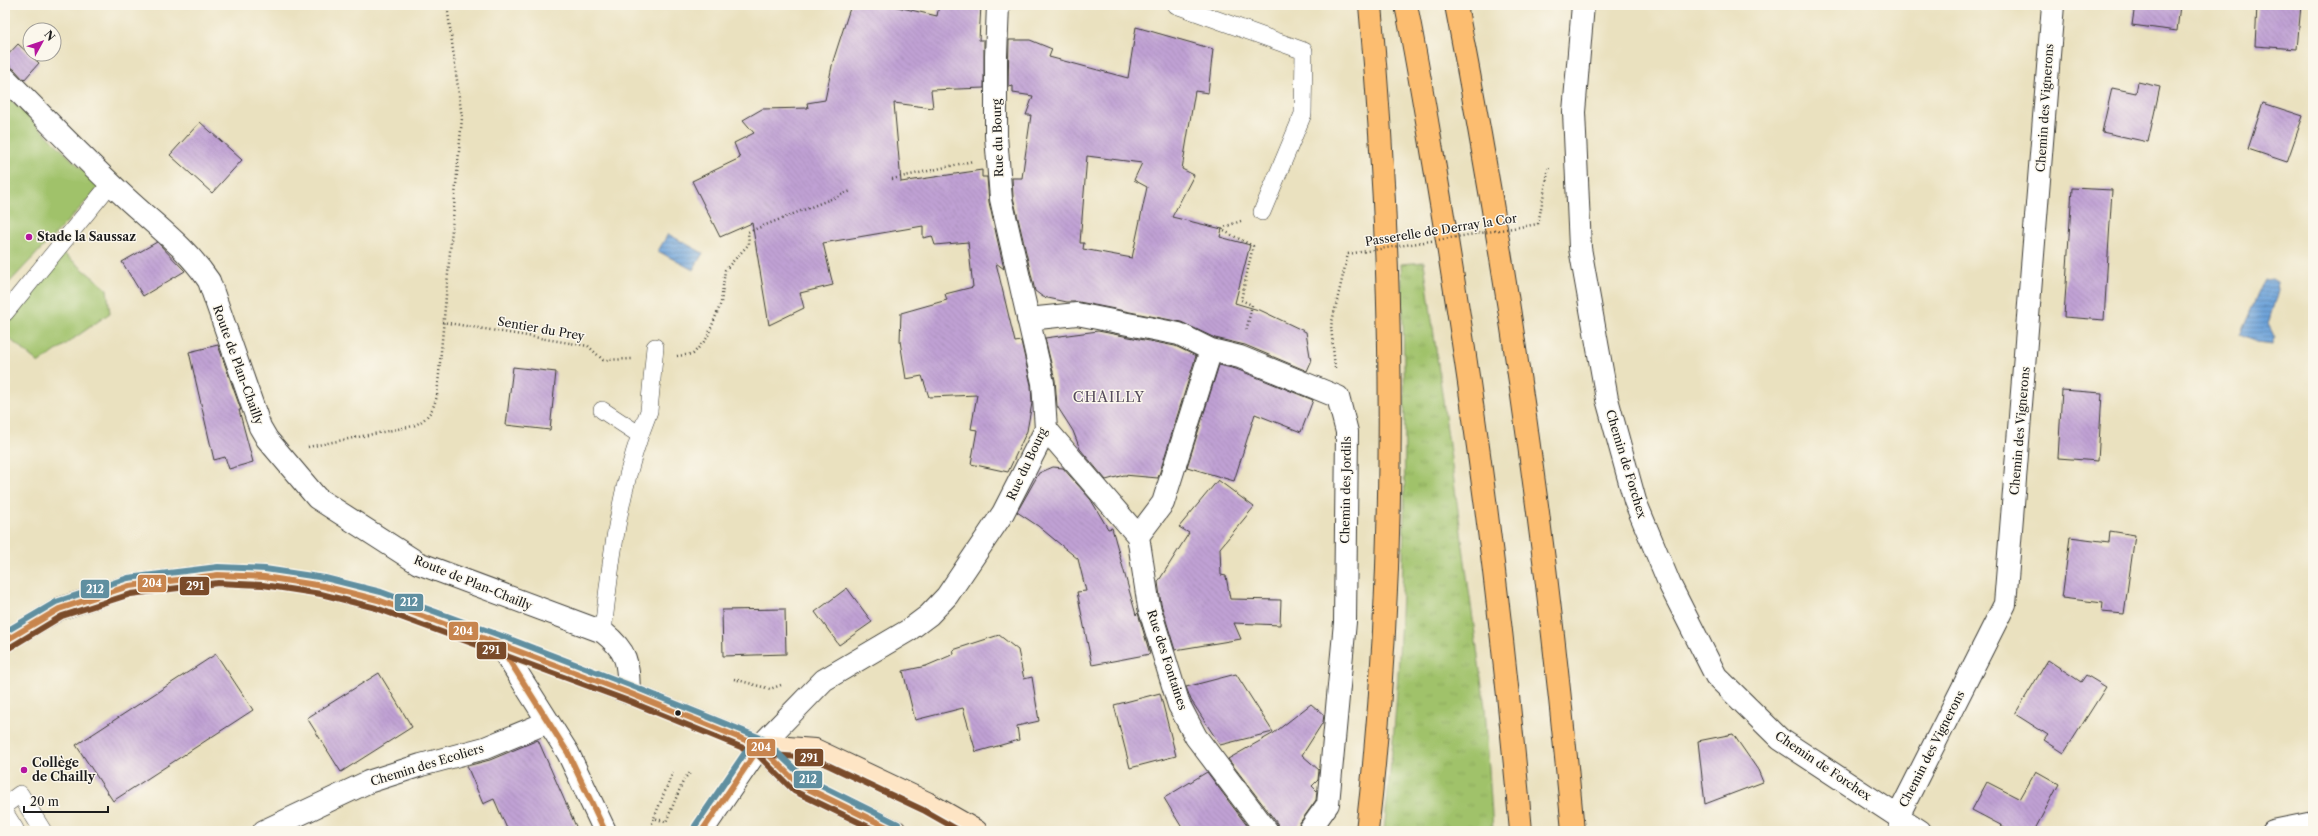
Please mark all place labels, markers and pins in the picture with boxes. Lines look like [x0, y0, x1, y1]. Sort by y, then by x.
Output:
place label: Stade la Saussaz [37, 229, 136, 244]
marker: Stade la Saussaz [24, 232, 34, 242]
unlabelled marker [673, 708, 683, 718]
place label: Collège de Chailly [32, 755, 96, 784]
marker: Collège de Chailly [19, 765, 29, 775]

